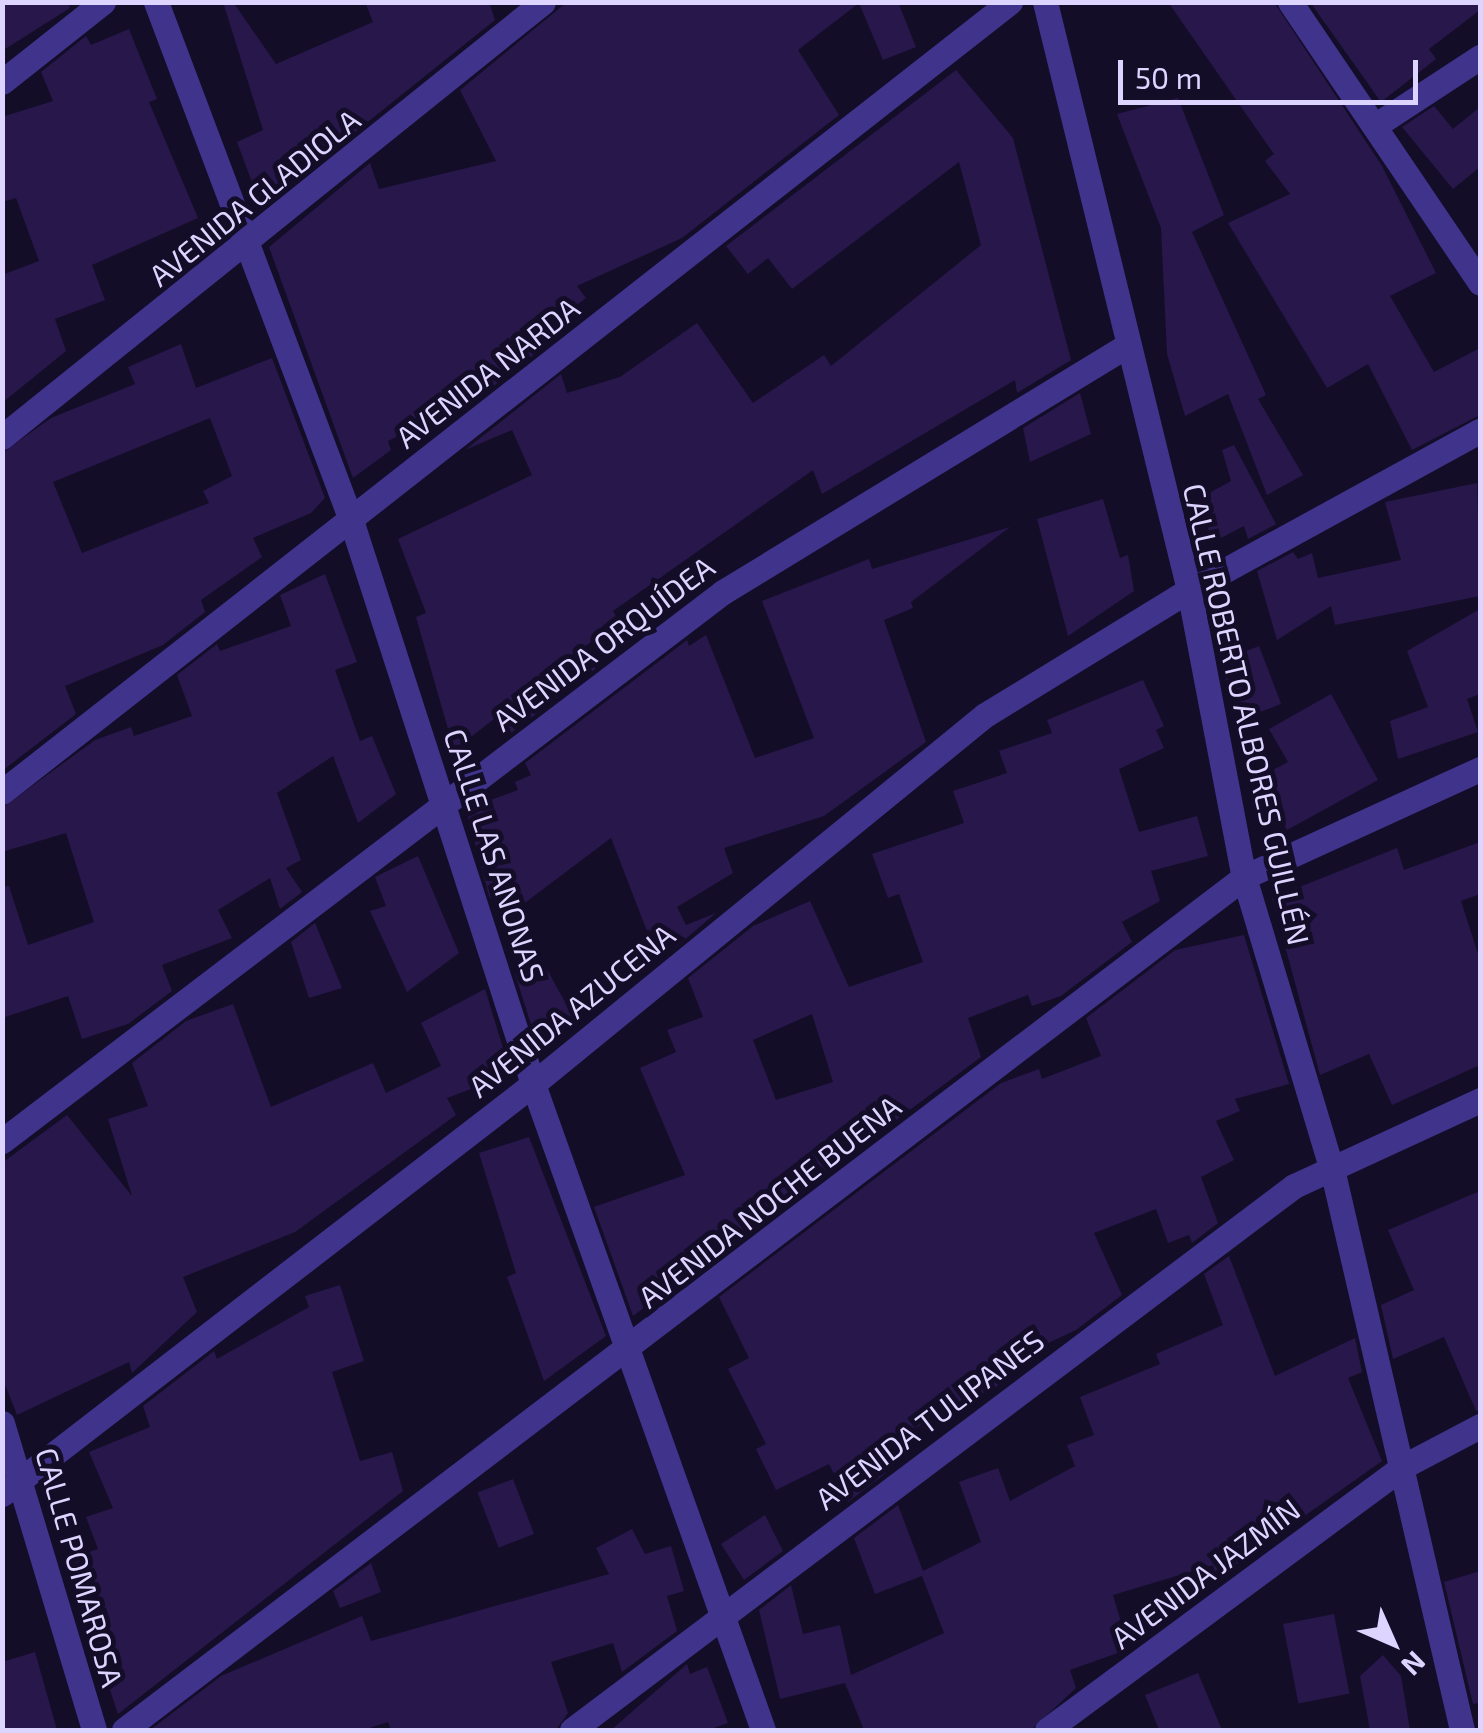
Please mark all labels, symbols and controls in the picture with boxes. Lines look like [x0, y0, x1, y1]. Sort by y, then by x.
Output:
scale bar [1123, 40, 1423, 102]
text: 50 m [1135, 59, 1202, 95]
street label: AVENIDA GLADIOLA [141, 101, 367, 293]
street label: AVENIDA NARDA [388, 289, 586, 455]
street label: CALLE ROBERTO ALBORES GUILLÉN [1176, 479, 1318, 949]
street label: AVENIDA ORQUÍDEA [485, 548, 721, 738]
street label: CALLE LAS ANONAS [437, 724, 553, 986]
street label: AVENIDA AZUCENA [460, 915, 682, 1105]
street label: AVENIDA NOCHE BUENA [630, 1087, 908, 1315]
street label: AVENIDA TULIPANES [807, 1321, 1051, 1517]
street label: CALLE POMAROSA [29, 1443, 131, 1691]
street label: AVENIDA JAZMÍN [1103, 1490, 1307, 1656]
north arrow [1343, 1593, 1443, 1693]
text: N [1395, 1645, 1433, 1683]

